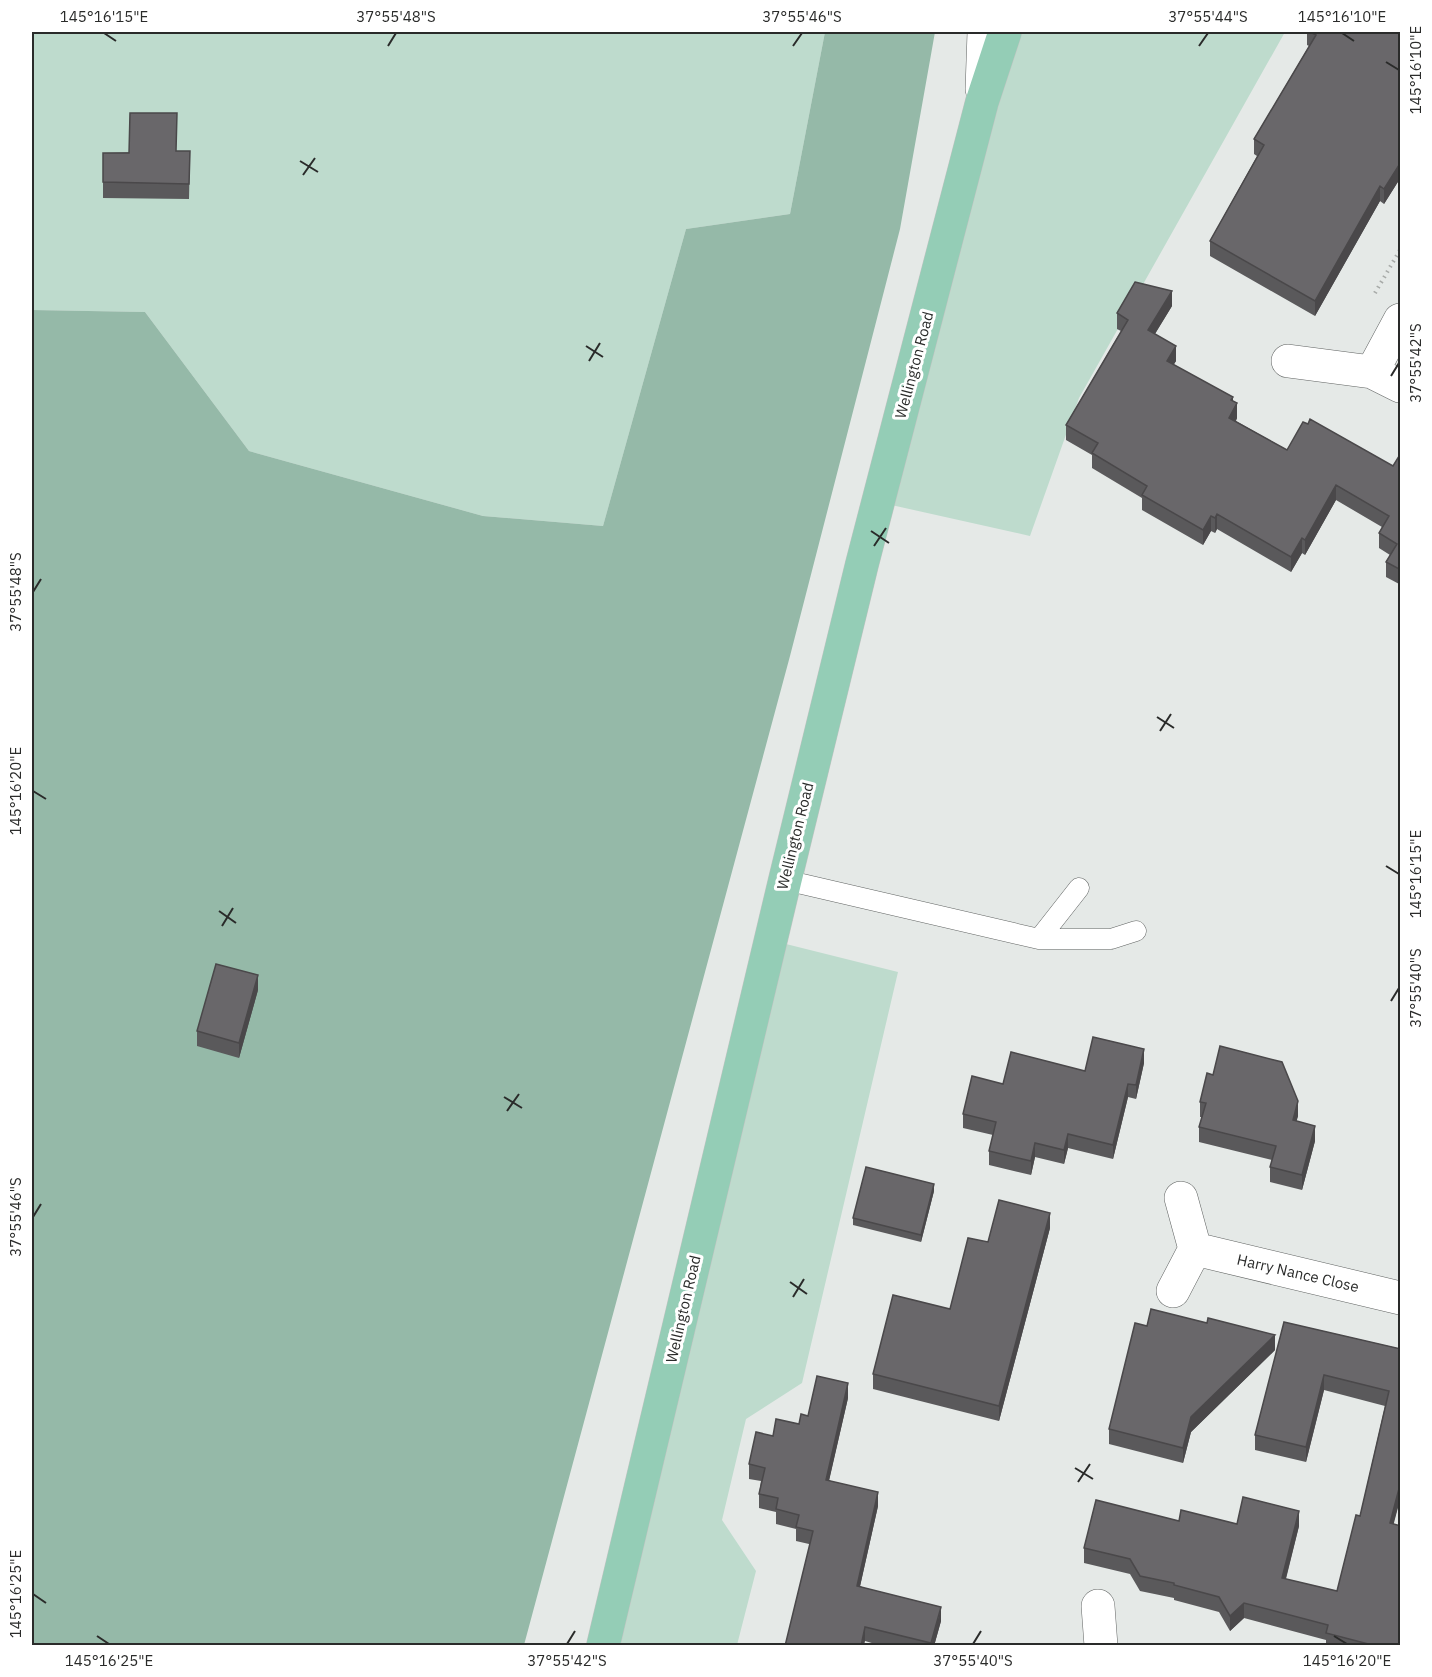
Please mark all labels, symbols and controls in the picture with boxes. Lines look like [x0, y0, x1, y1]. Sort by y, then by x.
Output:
text: 145°16'15"E [60, 7, 148, 26]
text: 37°55'48"S [356, 7, 436, 26]
text: 37°55'46"S [762, 7, 842, 26]
text: 37°55'44"S [1168, 7, 1248, 26]
text: 145°16'10"E [1298, 7, 1386, 26]
text: 145°16'10"E [1406, 26, 1425, 114]
street label: Wellington Road [891, 310, 937, 420]
text: 37°55'42"S [1406, 323, 1425, 403]
text: 37°55'48"S [6, 552, 25, 632]
text: 145°16'20"E [6, 747, 25, 835]
street label: Wellington Road [772, 780, 818, 892]
text: 145°16'15"E [1406, 830, 1425, 918]
text: 37°55'40"S [1406, 948, 1425, 1028]
text: 37°55'46"S [6, 1177, 25, 1257]
street label: Harry Nance Close [1235, 1250, 1361, 1296]
street label: Wellington Road [661, 1253, 705, 1365]
text: 145°16'25"E [6, 1550, 25, 1638]
text: 145°16'25"E [65, 1651, 153, 1670]
text: 37°55'42"S [527, 1651, 607, 1670]
text: 37°55'40"S [933, 1651, 1013, 1670]
text: 145°16'20"E [1303, 1651, 1391, 1670]

